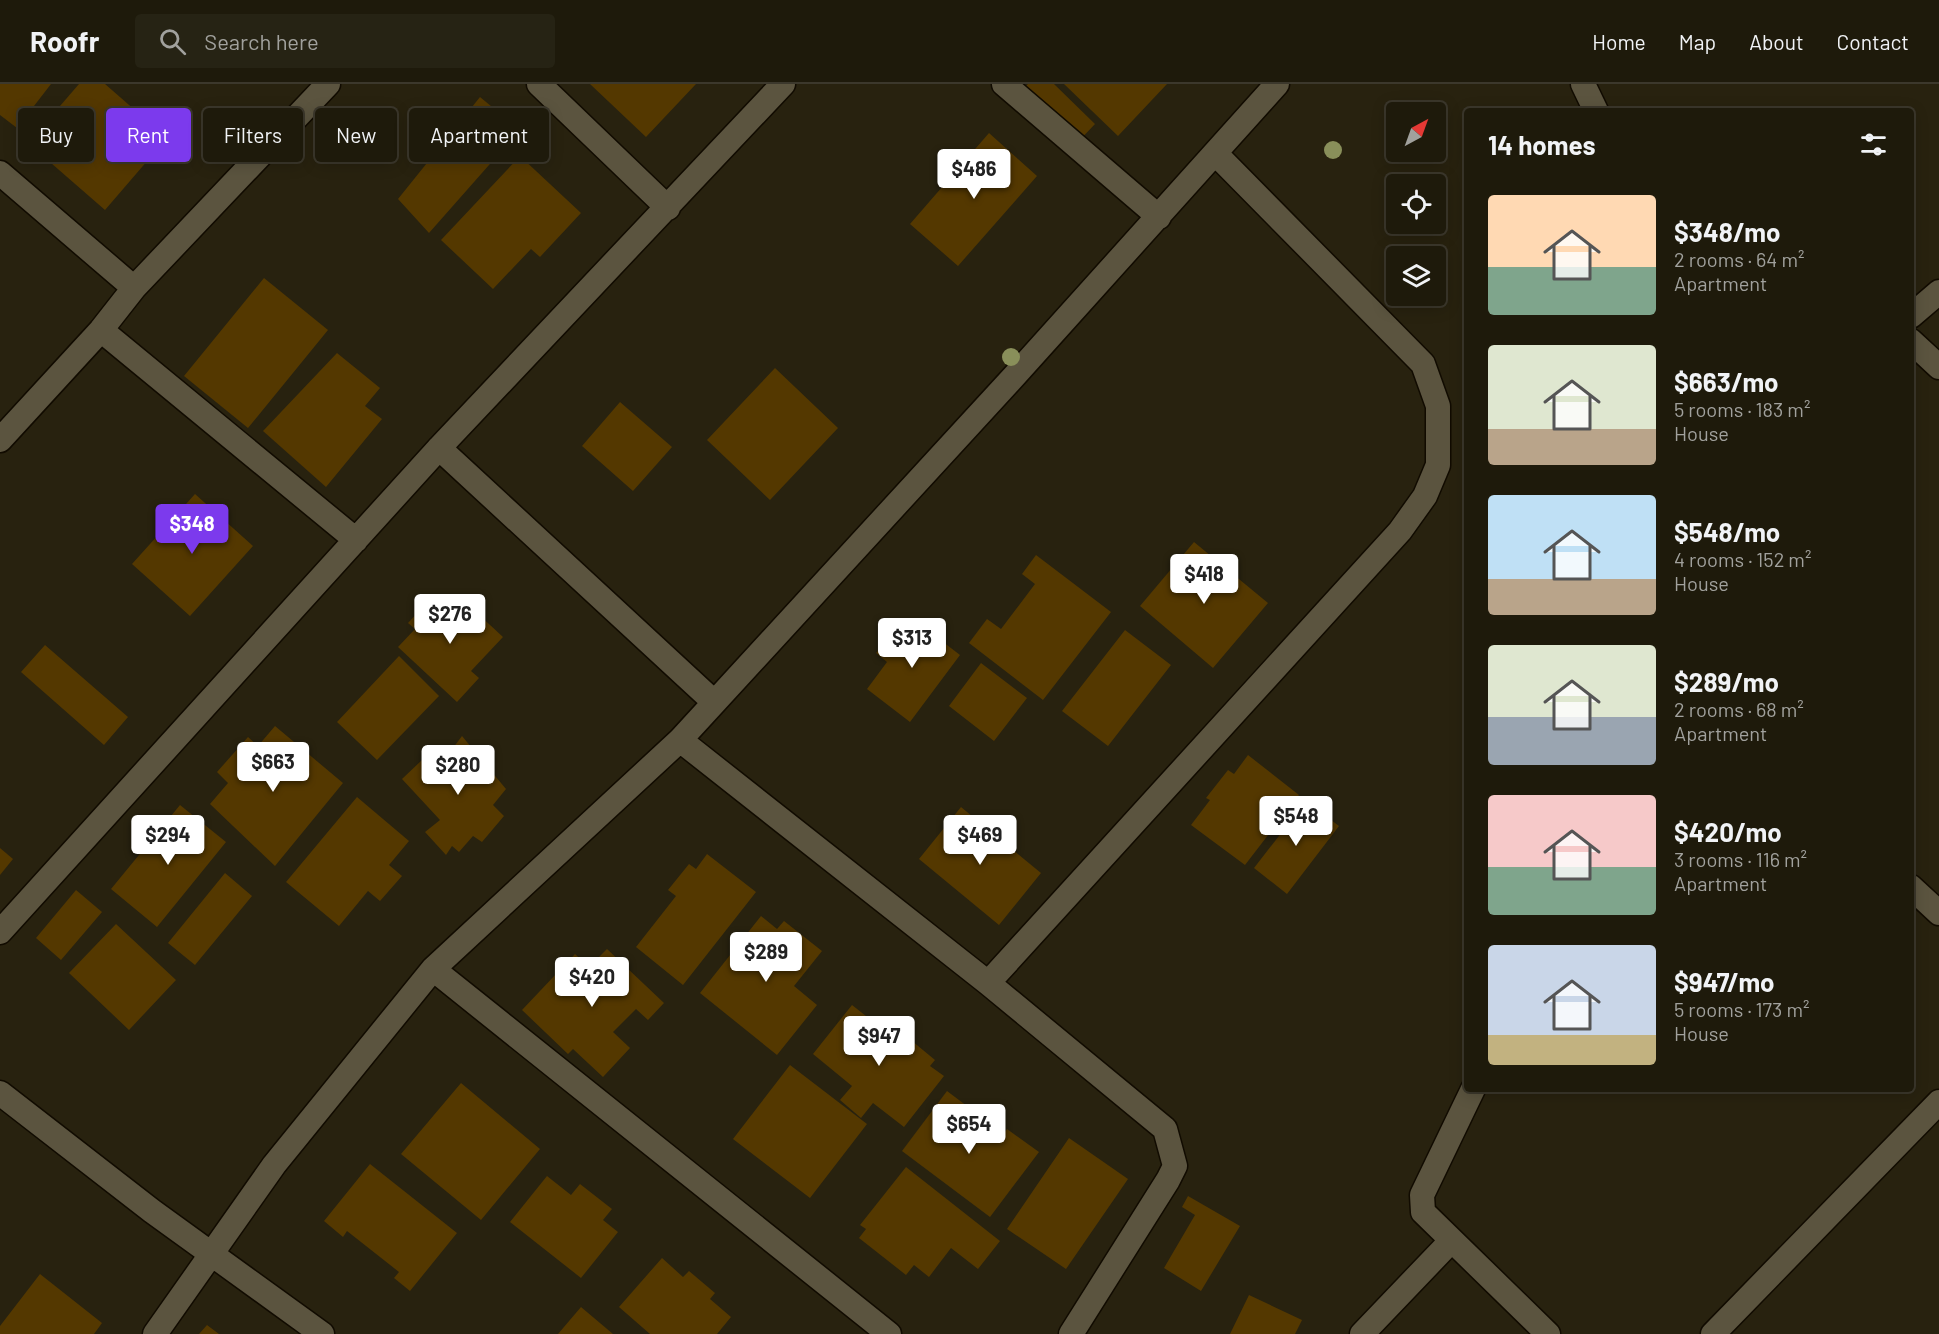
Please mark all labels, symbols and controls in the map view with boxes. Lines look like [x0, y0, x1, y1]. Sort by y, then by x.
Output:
search box [135, 14, 555, 68]
text: Roofr [30, 24, 99, 58]
icon: search [156, 25, 189, 58]
text: Search here [204, 28, 319, 54]
text: Home [1592, 29, 1646, 54]
text: Map [1679, 29, 1716, 54]
text: About [1749, 29, 1804, 54]
text: Contact [1837, 29, 1909, 54]
north arrow [1386, 102, 1446, 162]
map controls [1386, 102, 1446, 306]
chip: Buy [18, 108, 94, 162]
chip: Rent [106, 108, 191, 162]
chip: Filters [203, 108, 303, 162]
chip: New [315, 108, 397, 162]
chip: Apartment [409, 108, 549, 162]
icon: filters [1857, 128, 1890, 161]
text: 14 homes [1488, 129, 1595, 160]
pin: $486 [938, 149, 1010, 200]
text: $486 [951, 156, 997, 180]
button: locate [1386, 174, 1446, 234]
text: $348/mo [1674, 216, 1780, 247]
icon: home [1536, 219, 1608, 291]
button: layers [1386, 246, 1446, 306]
text: 2 rooms · 64 m² [1674, 247, 1804, 271]
text: Apartment [1674, 271, 1767, 295]
text: $663/mo [1674, 366, 1779, 397]
icon: home [1536, 369, 1608, 441]
text: 5 rooms · 183 m² [1674, 397, 1810, 421]
text: House [1674, 421, 1729, 445]
pin: $348 [156, 504, 228, 555]
text: $348 [169, 511, 215, 535]
text: $548/mo [1674, 516, 1780, 547]
icon: home [1536, 519, 1608, 591]
text: 4 rooms · 152 m² [1674, 547, 1811, 571]
pin: $418 [1168, 554, 1240, 605]
text: $418 [1184, 561, 1224, 585]
text: House [1674, 571, 1729, 595]
pin: $276 [414, 594, 486, 645]
text: $276 [428, 601, 472, 625]
pin: $313 [876, 618, 948, 669]
text: $313 [892, 625, 932, 649]
text: $289/mo [1674, 666, 1779, 697]
icon: home [1536, 669, 1608, 741]
text: 2 rooms · 68 m² [1674, 697, 1804, 721]
text: Apartment [1674, 721, 1767, 745]
pin: $663 [237, 742, 309, 793]
pin: $280 [422, 745, 494, 796]
text: $663 [251, 749, 295, 773]
text: $280 [436, 752, 480, 776]
pin: $548 [1260, 796, 1332, 847]
text: $548 [1273, 803, 1319, 827]
pin: $294 [132, 815, 204, 866]
pin: $469 [944, 815, 1016, 866]
text: $420/mo [1674, 816, 1782, 847]
icon: home [1536, 819, 1608, 891]
text: $294 [145, 822, 191, 846]
text: $469 [958, 822, 1002, 846]
text: 3 rooms · 116 m² [1674, 847, 1807, 871]
text: Apartment [1674, 871, 1767, 895]
pin: $289 [730, 932, 802, 983]
text: $289 [744, 939, 788, 963]
pin: $420 [556, 957, 628, 1008]
text: $420 [569, 964, 615, 988]
text: $947/mo [1674, 966, 1775, 997]
icon: home [1536, 969, 1608, 1041]
text: 5 rooms · 173 m² [1674, 997, 1809, 1021]
pin: $947 [843, 1016, 915, 1067]
text: House [1674, 1021, 1729, 1045]
text: $947 [858, 1023, 900, 1047]
pin: $654 [933, 1104, 1005, 1155]
text: $654 [946, 1111, 992, 1135]

